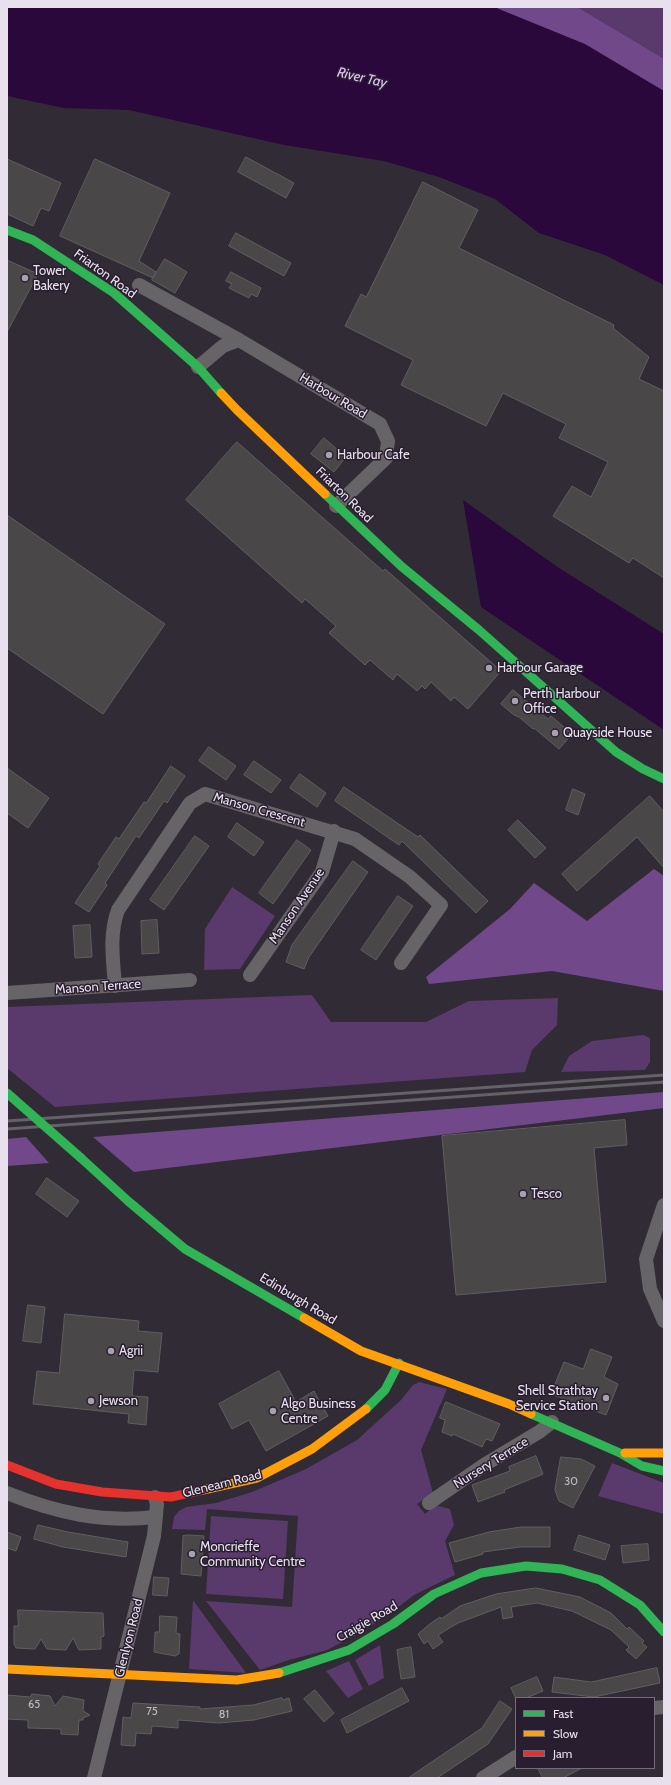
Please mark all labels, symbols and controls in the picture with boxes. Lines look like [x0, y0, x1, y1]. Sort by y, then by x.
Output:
water label: River Tay [335, 64, 389, 92]
street label: Friarton Road [71, 246, 139, 302]
place label: Tower Bakery [33, 263, 70, 294]
marker: Tower Bakery [20, 273, 30, 283]
street label: Harbour Road [296, 370, 370, 422]
place label: Harbour Cafe [337, 447, 410, 463]
marker: Harbour Cafe [324, 450, 334, 460]
street label: Friarton Road [312, 464, 376, 526]
place label: Harbour Garage [497, 660, 583, 676]
marker: Harbour Garage [484, 663, 494, 673]
place label: Perth Harbour Office [523, 686, 600, 717]
marker: Perth Harbour Office [510, 696, 520, 706]
place label: Quayside House [563, 725, 652, 741]
marker: Quayside House [550, 728, 560, 738]
street label: Manson Crescent [211, 789, 307, 831]
street label: Manson Avenue [266, 865, 328, 947]
street label: Manson Terrace [55, 976, 141, 998]
place label: Tesco [531, 1186, 562, 1202]
marker: Tesco [518, 1189, 528, 1199]
street label: Edinburgh Road [257, 1270, 339, 1328]
place label: Agrii [119, 1343, 143, 1359]
marker: Agrii [106, 1346, 116, 1356]
place label: Shell Strathtay Service Station [516, 1383, 598, 1414]
place label: Jewson [99, 1393, 138, 1409]
marker: Shell Strathtay Service Station [601, 1393, 611, 1403]
marker: Jewson [86, 1396, 96, 1406]
place label: Algo Business Centre [281, 1396, 356, 1427]
marker: Algo Business Centre [268, 1406, 278, 1416]
street label: Nursery Terrace [451, 1434, 531, 1492]
street label: Glenearn Road [181, 1467, 263, 1501]
house number: 30 [564, 1475, 578, 1489]
place label: Moncrieffe Community Centre [200, 1539, 305, 1570]
marker: Moncrieffe Community Centre [187, 1549, 197, 1559]
street label: Glenlyon Road [112, 1597, 146, 1679]
street label: Craigie Road [334, 1598, 400, 1646]
legend [515, 1697, 655, 1769]
house number: 65 [28, 1698, 40, 1712]
house number: 75 [146, 1705, 158, 1719]
text: Fast [553, 1706, 573, 1721]
house number: 81 [219, 1708, 229, 1722]
text: Slow [553, 1726, 578, 1741]
text: Jam [553, 1746, 572, 1761]

